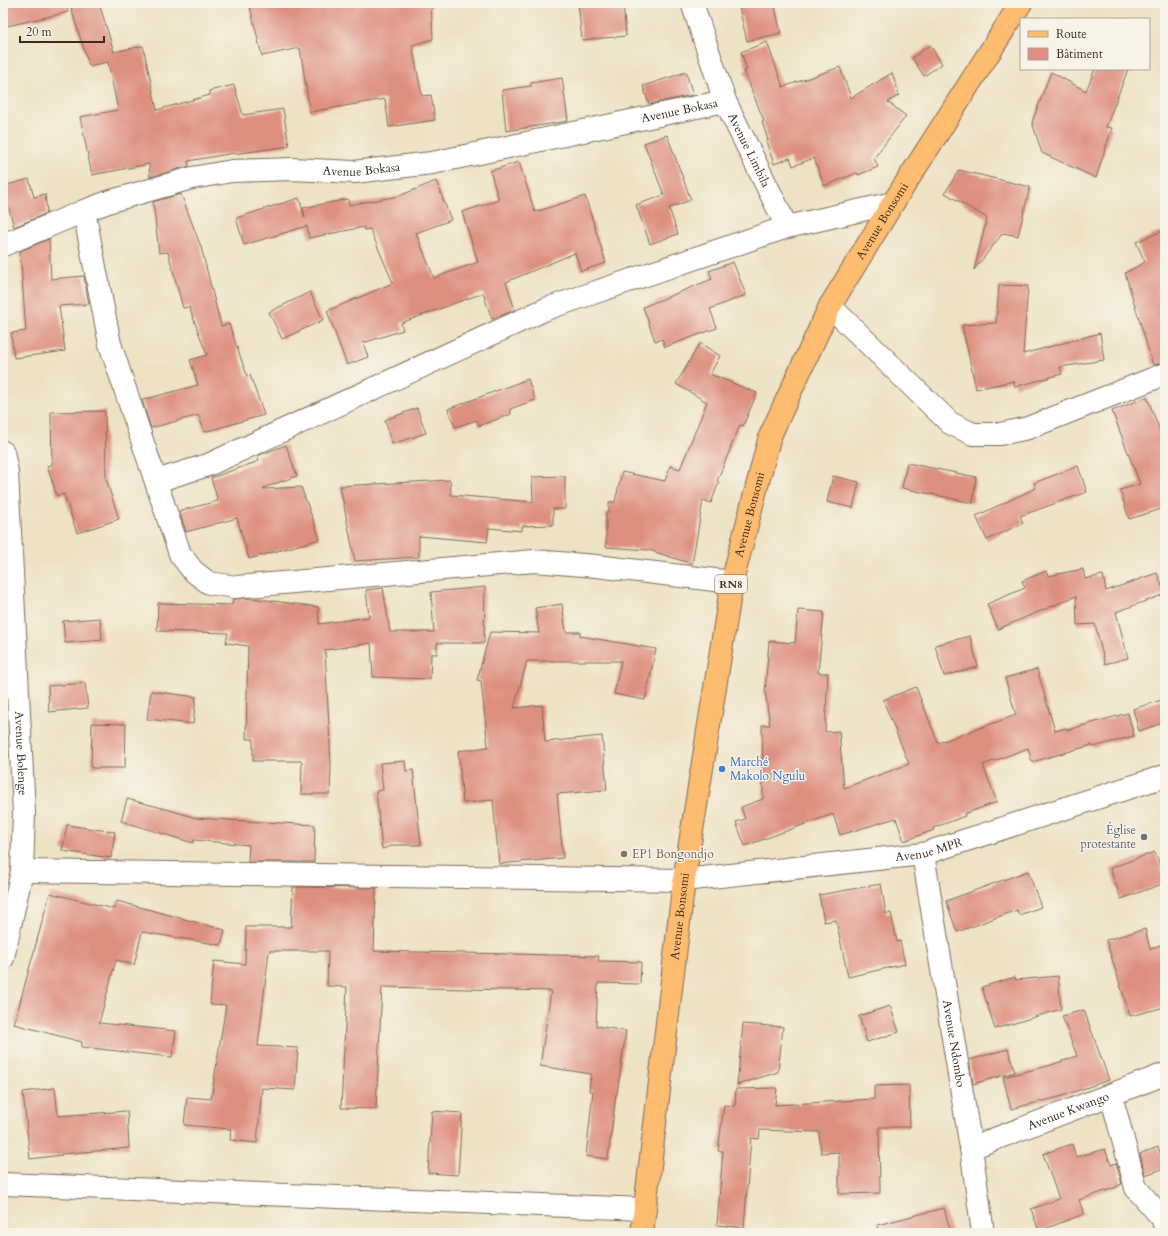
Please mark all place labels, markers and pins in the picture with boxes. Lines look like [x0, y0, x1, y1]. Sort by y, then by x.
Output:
place label: Marché Makolo Ngulu [730, 754, 806, 784]
marker: Marché Makolo Ngulu [717, 764, 727, 774]
place label: Église protestante [1080, 821, 1136, 852]
marker: Église protestante [1139, 832, 1149, 842]
place label: EP1 Bongondjo [632, 846, 714, 862]
marker: EP1 Bongondjo [619, 849, 629, 859]

